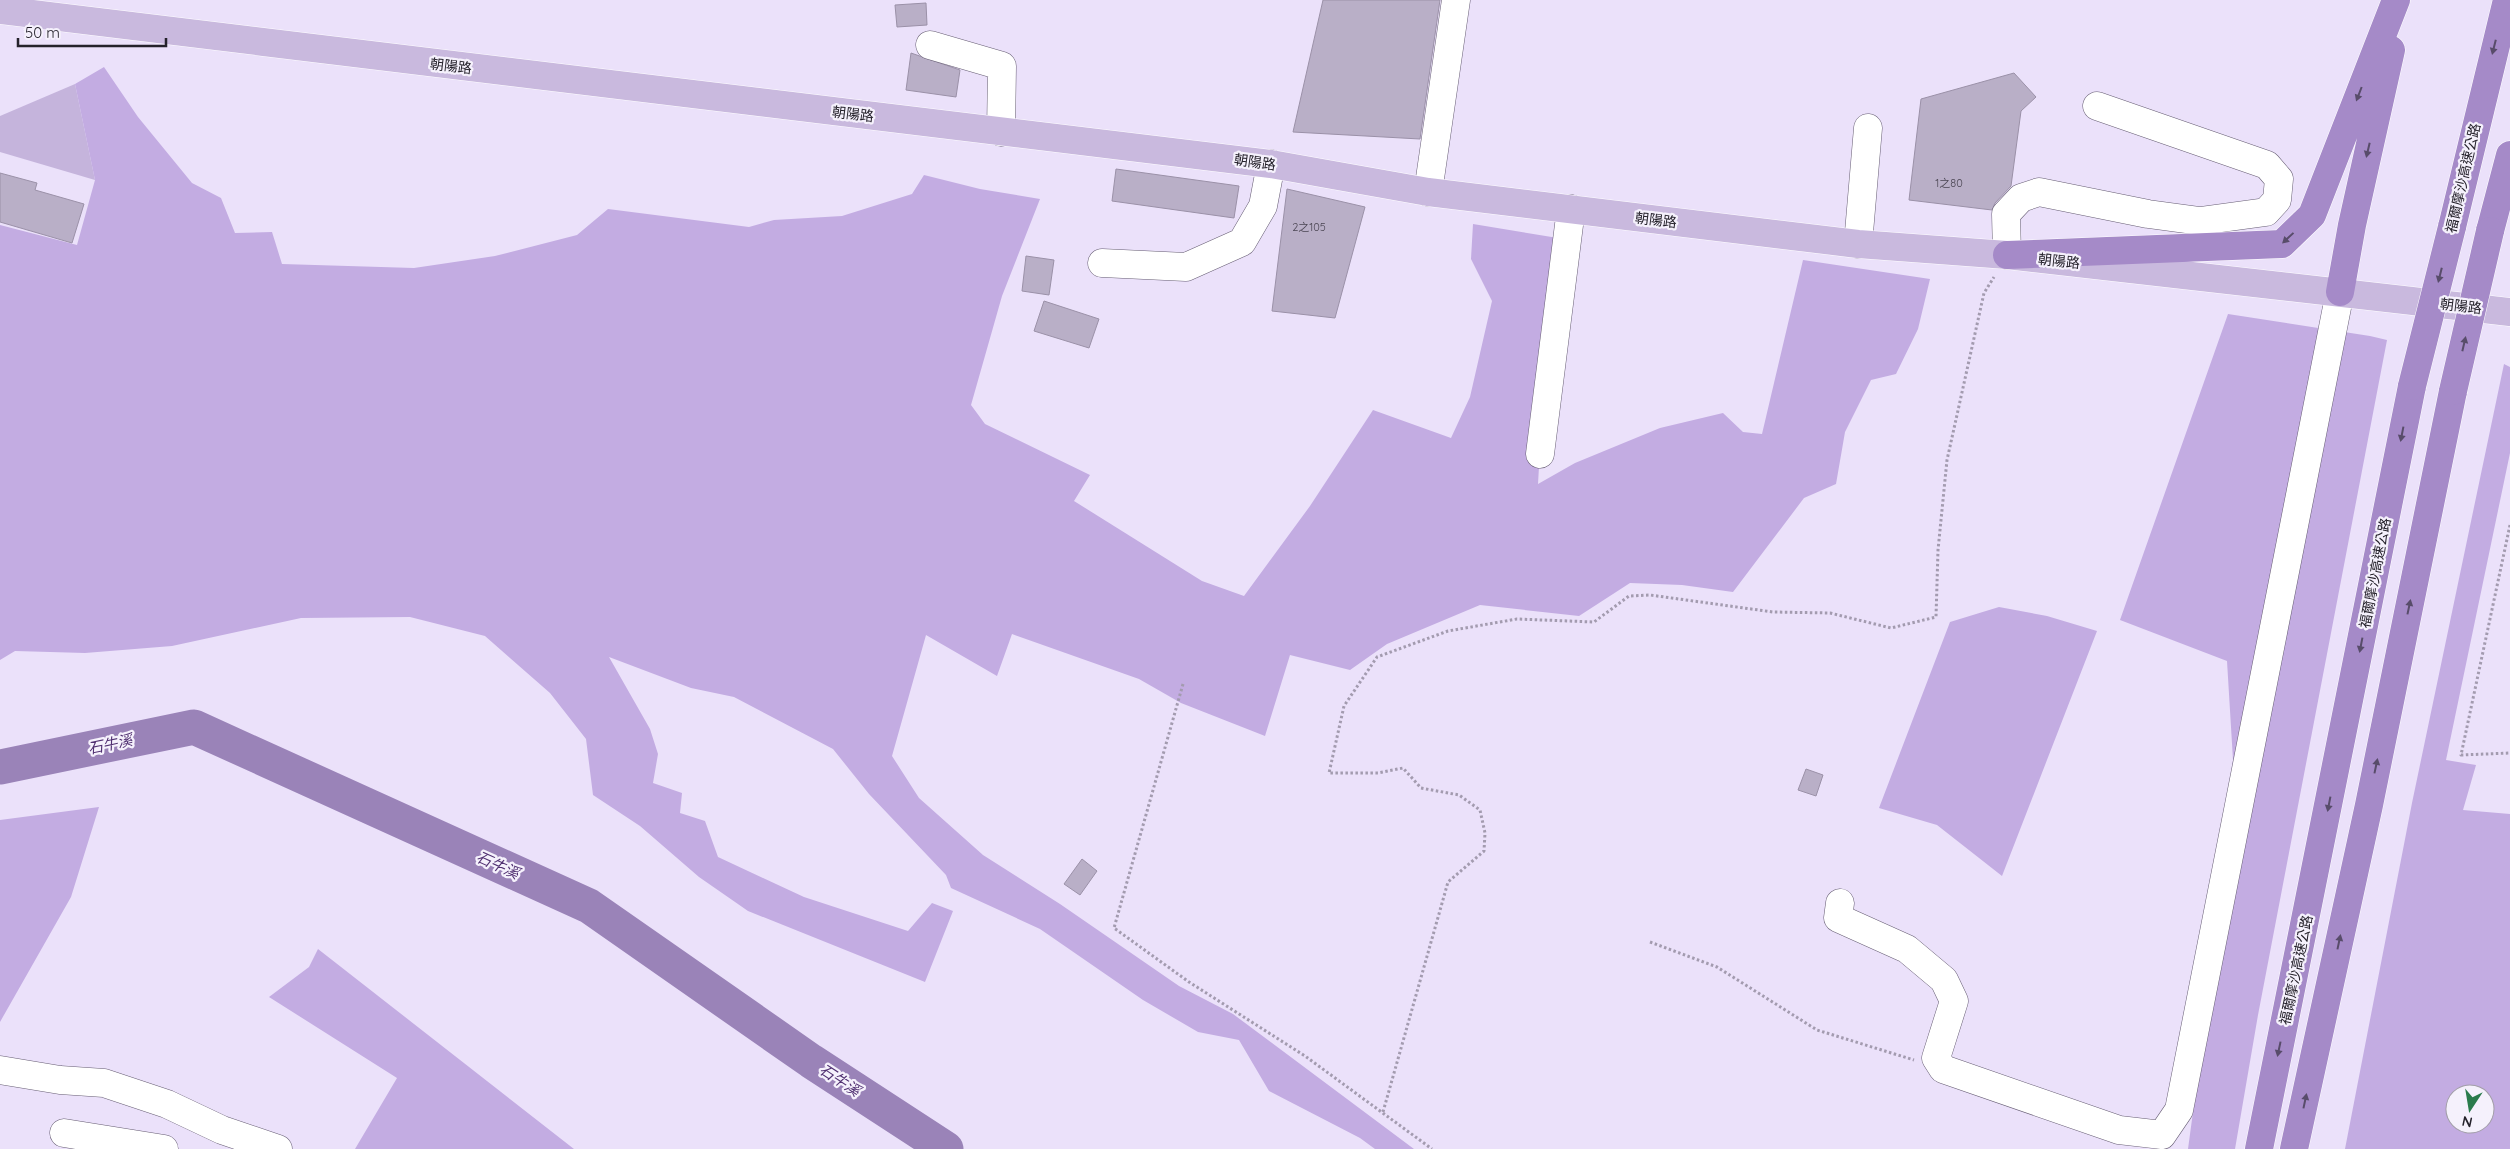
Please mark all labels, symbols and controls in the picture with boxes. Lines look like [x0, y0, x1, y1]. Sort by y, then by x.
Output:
scale bar [18, 15, 165, 47]
text: 50 m [25, 23, 60, 42]
one-way arrow [2490, 40, 2498, 55]
street label: 朝陽路 [429, 55, 473, 77]
one-way arrow [2355, 87, 2363, 102]
street label: 朝陽路 [831, 103, 875, 125]
street label: 福爾摩沙高速公路 [2442, 121, 2484, 235]
one-way arrow [2364, 143, 2372, 158]
street label: 朝陽路 [1233, 150, 1277, 174]
house number: 1之80 [1935, 176, 1963, 190]
street label: 朝陽路 [1634, 209, 1678, 231]
house number: 2之105 [1292, 220, 1326, 234]
one-way arrow [2282, 232, 2294, 244]
street label: 朝陽路 [2037, 250, 2081, 272]
one-way arrow [2436, 267, 2444, 282]
street label: 朝陽路 [2439, 295, 2483, 317]
one-way arrow [2460, 336, 2468, 351]
one-way arrow [2398, 426, 2406, 442]
street label: 福爾摩沙高速公路 [2355, 516, 2395, 630]
one-way arrow [2405, 600, 2413, 615]
one-way arrow [2357, 637, 2365, 652]
water label: 石牛溪 [86, 730, 136, 758]
one-way arrow [2373, 758, 2381, 774]
one-way arrow [2325, 796, 2333, 812]
water label: 石牛溪 [474, 847, 524, 884]
street label: 福爾摩沙高速公路 [2276, 913, 2316, 1027]
one-way arrow [2335, 935, 2343, 950]
one-way arrow [2275, 1041, 2283, 1057]
water label: 石牛溪 [816, 1060, 866, 1101]
north arrow [2445, 1084, 2495, 1134]
one-way arrow [2301, 1094, 2309, 1109]
text: N [2460, 1112, 2474, 1132]

